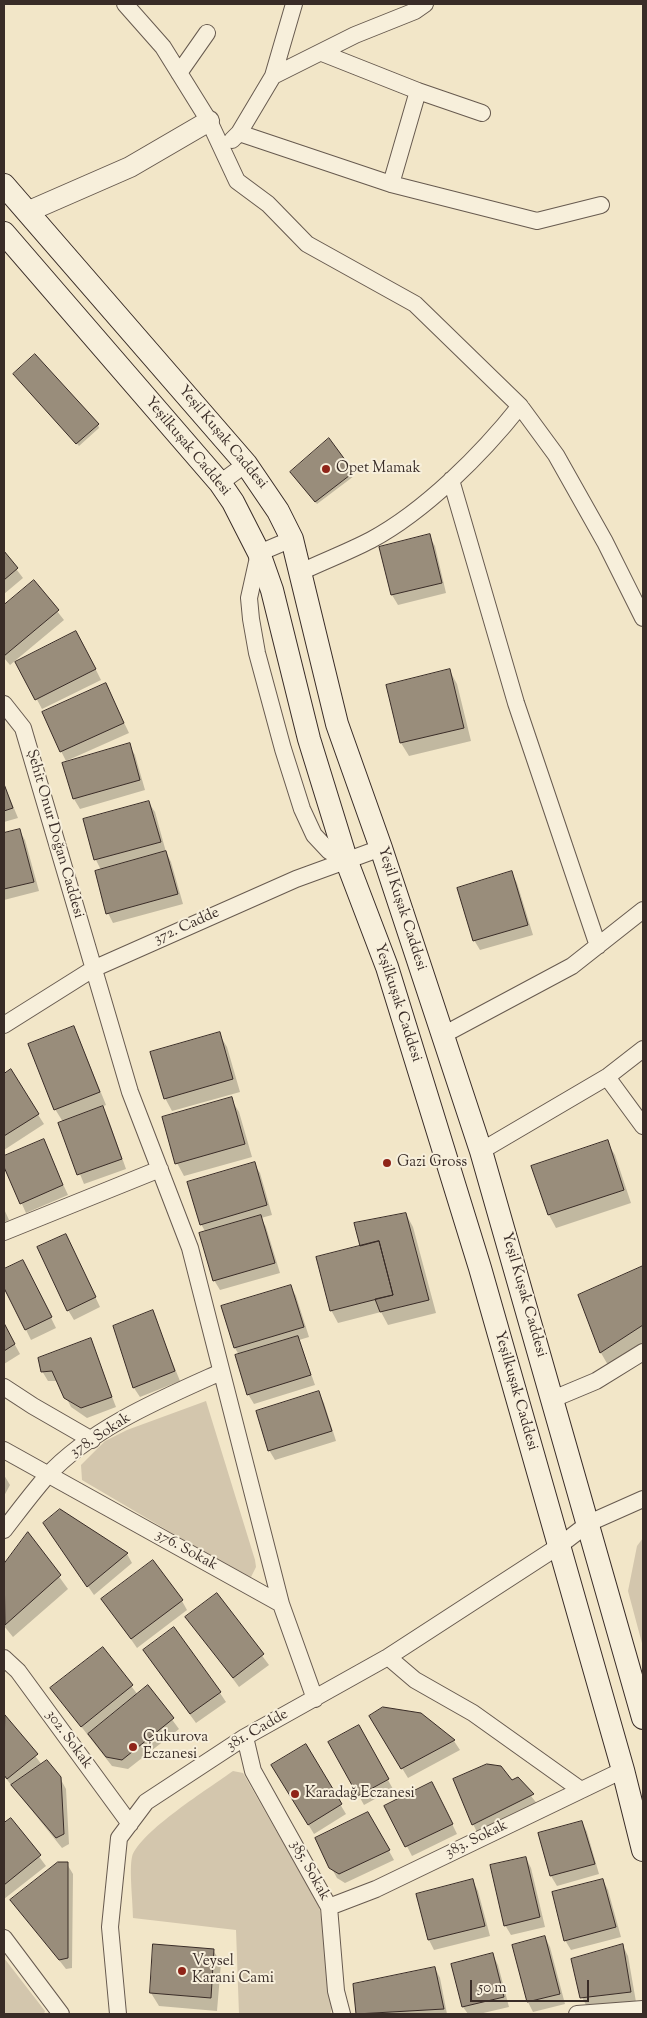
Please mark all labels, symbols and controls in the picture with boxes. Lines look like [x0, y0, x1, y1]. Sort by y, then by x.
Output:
street label: Yeşil Kuşak Caddesi [174, 383, 270, 493]
street label: Yeşilkuşak Caddesi [140, 394, 234, 500]
place label: Opet Mamak [336, 460, 421, 478]
marker: Opet Mamak [320, 463, 332, 475]
street label: Şehit Onur Doğan Caddesi [21, 747, 87, 921]
street label: Yeşil Kuşak Caddesi [372, 845, 430, 973]
street label: 372. Cadde [152, 905, 222, 949]
street label: Yeşilkuşak Caddesi [369, 941, 425, 1065]
place label: Gazi Gross [397, 1154, 467, 1172]
marker: Gazi Gross [381, 1157, 393, 1169]
street label: Yeşil Kuşak Caddesi [497, 1230, 549, 1360]
street label: Yeşilkuşak Caddesi [489, 1329, 541, 1453]
street label: 378. Sokak [67, 1410, 135, 1462]
street label: 376. Sokak [152, 1527, 220, 1575]
street label: 381. Cadde [224, 1706, 292, 1756]
street label: 302. Sokak [41, 1707, 95, 1773]
place label: Çukurova Eczanesi [143, 1729, 208, 1764]
marker: Çukurova Eczanesi [127, 1741, 139, 1753]
place label: Karadağ Eczanesi [305, 1785, 415, 1803]
marker: Karadağ Eczanesi [289, 1788, 301, 1800]
street label: 383. Sokak [443, 1817, 511, 1863]
street label: 385. Sokak [285, 1838, 333, 1904]
place label: Veysel Karani Cami [192, 1953, 274, 1988]
marker: Veysel Karani Cami [176, 1965, 188, 1977]
scale bar [472, 1970, 591, 2002]
text: 50 m [478, 1978, 507, 1999]

